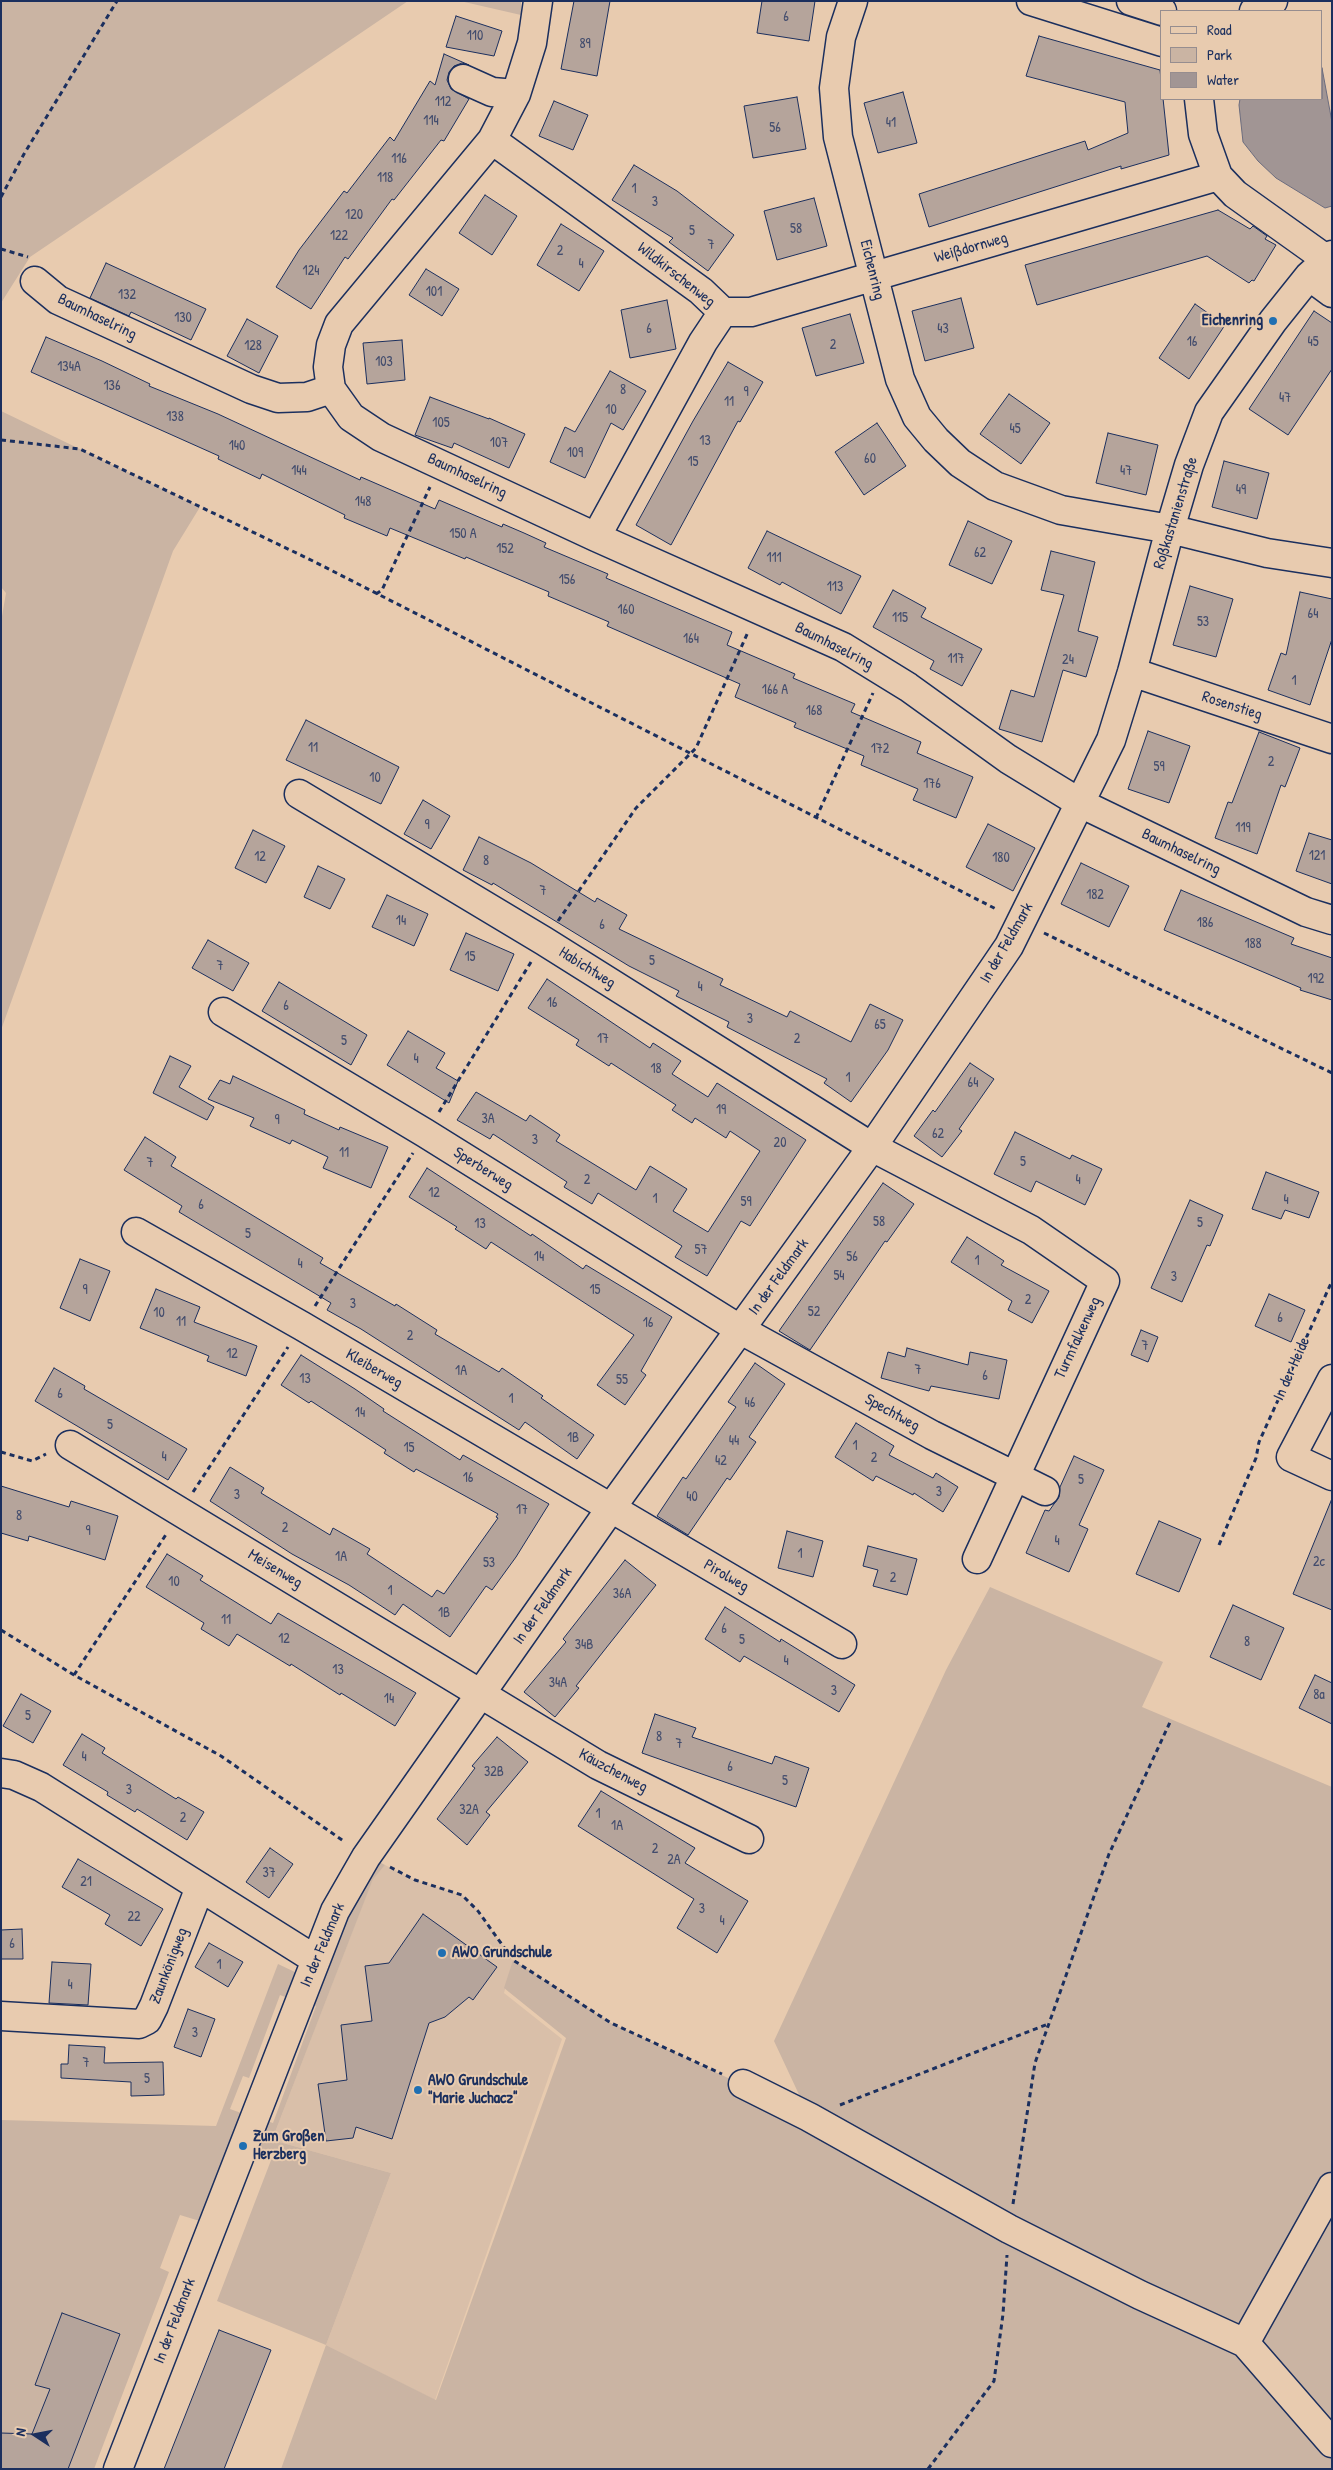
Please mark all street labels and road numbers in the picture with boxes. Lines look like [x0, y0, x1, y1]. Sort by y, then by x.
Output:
street label: Weißdornweg [932, 228, 1010, 268]
street label: Eichenring [855, 238, 889, 302]
street label: Wildkirschenweg [633, 239, 719, 311]
street label: Baumhaselring [54, 290, 140, 344]
street label: Baumhaselring [424, 449, 510, 503]
street label: Roßkastanienstraße [1150, 455, 1202, 571]
street label: Baumhaselring [792, 618, 876, 674]
street label: Rosenstieg [1199, 687, 1265, 725]
street label: Baumhaselring [1138, 825, 1224, 879]
street label: In der Feldmark [976, 899, 1038, 987]
street label: Habichtweg [555, 943, 619, 993]
street label: Sperberweg [450, 1143, 516, 1195]
street label: In der Feldmark [745, 1235, 813, 1319]
street label: Turmfalkenweg [1051, 1294, 1105, 1382]
street label: In der Heide [1270, 1334, 1314, 1404]
street label: Kleiberweg [342, 1345, 406, 1393]
street label: Spechtweg [861, 1390, 923, 1436]
street label: Meisenweg [244, 1545, 306, 1593]
street label: Pirolweg [700, 1555, 752, 1597]
street label: In der Feldmark [509, 1564, 577, 1648]
street label: Käuzchenweg [575, 1745, 651, 1797]
street label: In der Feldmark [297, 1900, 349, 1990]
street label: Zaunkönigweg [146, 1925, 192, 2007]
street label: In der Feldmark [150, 2276, 200, 2366]

